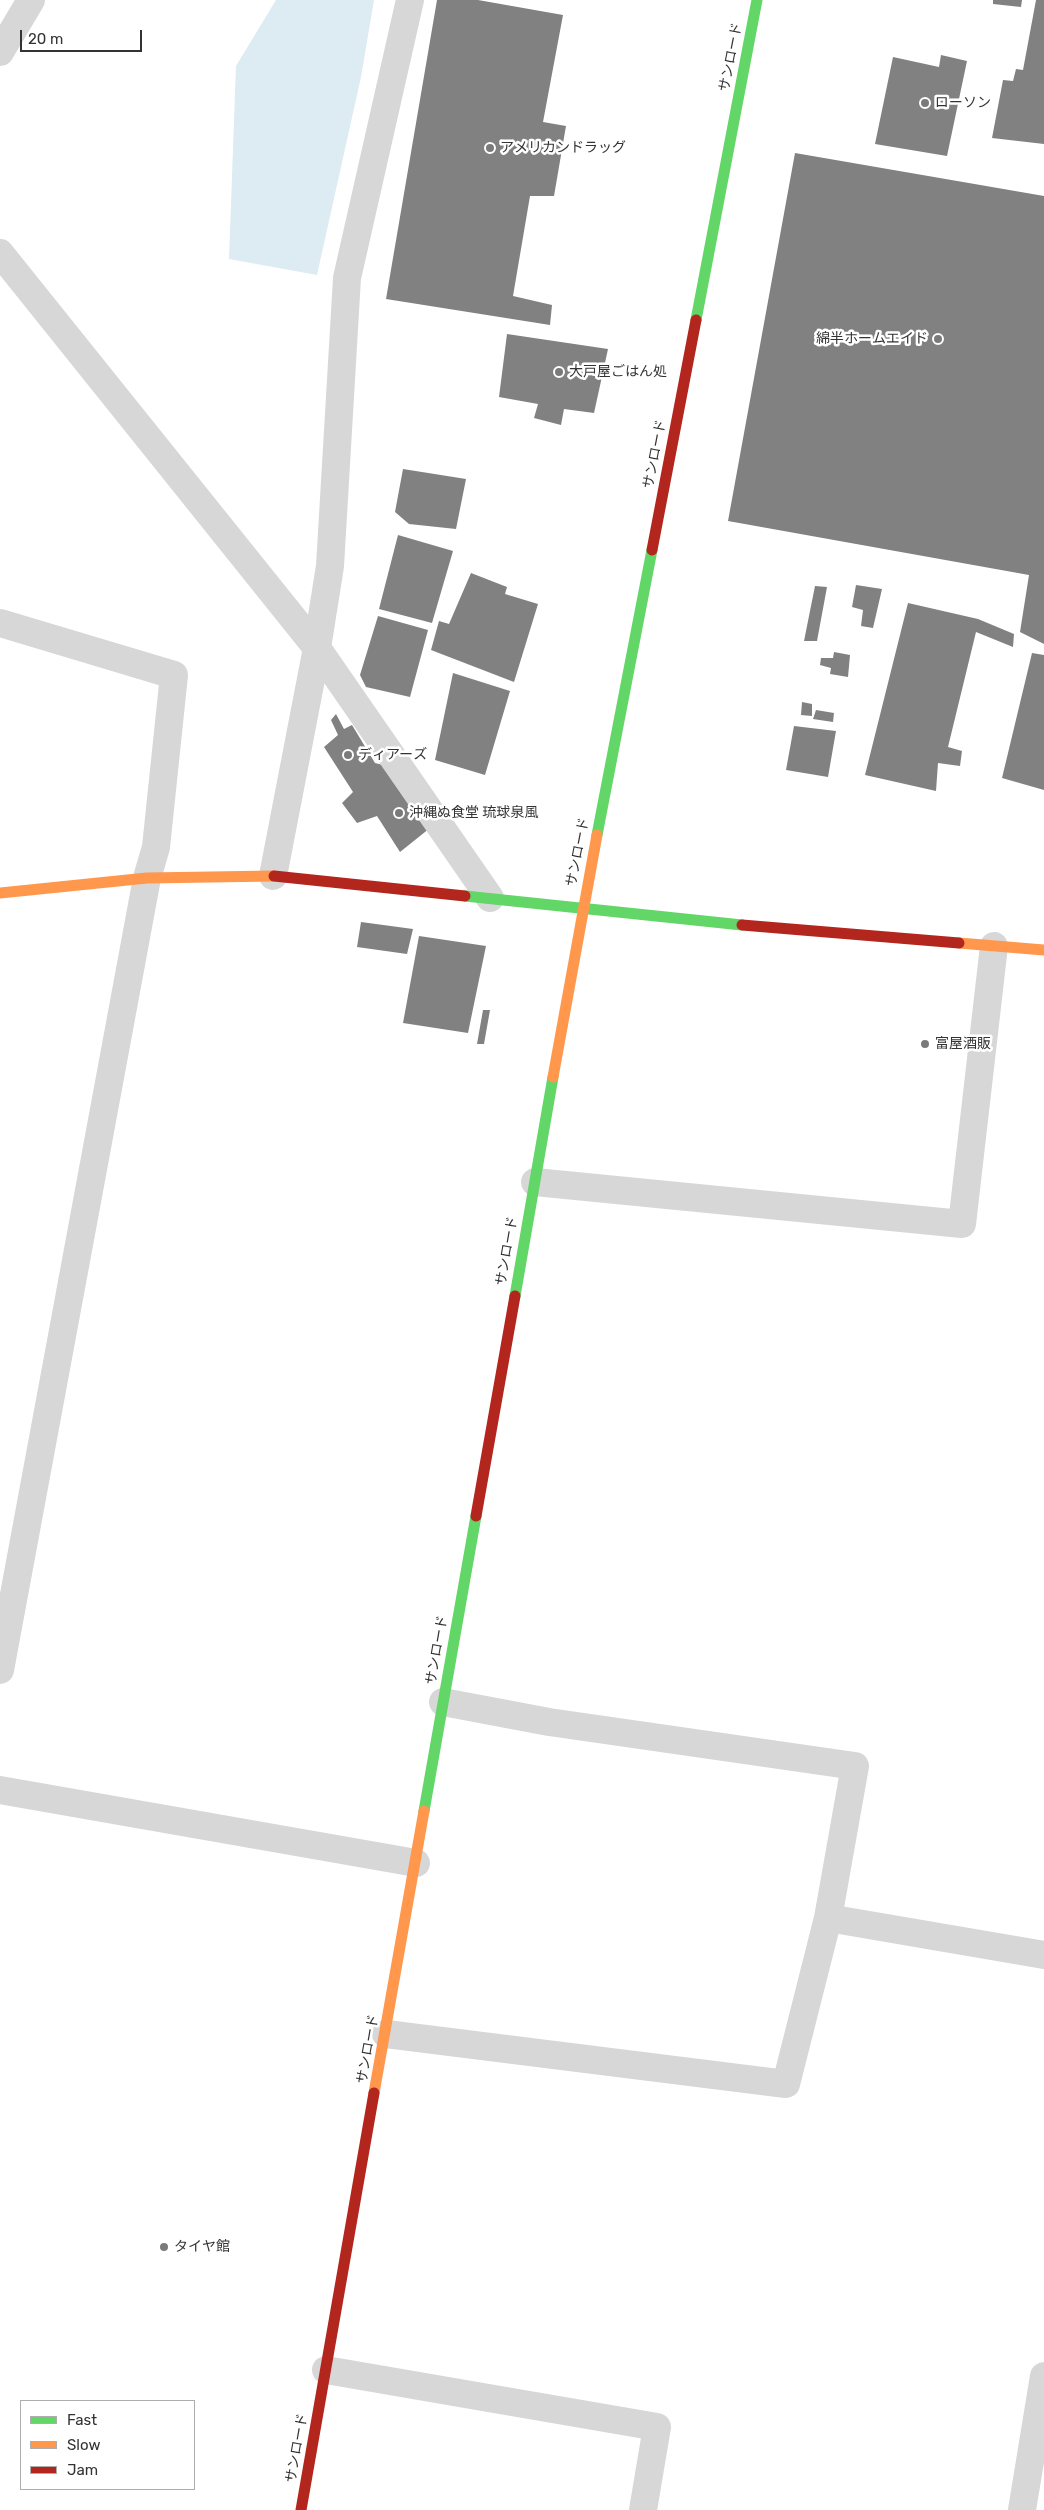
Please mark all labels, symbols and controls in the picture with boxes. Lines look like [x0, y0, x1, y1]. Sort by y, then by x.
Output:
scale bar [22, 20, 145, 52]
street label: サンロード [716, 21, 746, 93]
text: 20 m [28, 30, 63, 48]
place label: ローソン [935, 95, 991, 111]
marker: ローソン [919, 97, 931, 109]
place label: アメリカンドラッグ [500, 140, 626, 156]
marker: アメリカンドラッグ [484, 142, 496, 154]
place label: 綿半ホームエイド [816, 331, 928, 347]
marker: 綿半ホームエイド [932, 333, 944, 345]
place label: 大戸屋ごはん処 [569, 364, 667, 380]
marker: 大戸屋ごはん処 [553, 366, 565, 378]
street label: サンロード [640, 418, 670, 490]
place label: ディアーズ [358, 747, 427, 763]
marker: ディアーズ [342, 749, 354, 761]
place label: 沖縄ぬ食堂 琉球泉風 [409, 805, 538, 821]
marker: 沖縄ぬ食堂 琉球泉風 [393, 807, 405, 819]
street label: サンロード [563, 816, 593, 888]
place label: 富屋酒販 [935, 1036, 991, 1052]
marker: 富屋酒販 [919, 1038, 931, 1050]
street label: サンロード [493, 1215, 521, 1287]
street label: サンロード [423, 1614, 451, 1686]
street label: サンロード [354, 2013, 382, 2085]
place label: タイヤ館 [174, 2239, 230, 2255]
marker: タイヤ館 [158, 2241, 170, 2253]
legend [20, 2400, 195, 2490]
text: Fast [67, 2411, 97, 2429]
street label: サンロード [283, 2412, 311, 2484]
text: Slow [67, 2436, 100, 2454]
text: Jam [67, 2461, 98, 2479]

